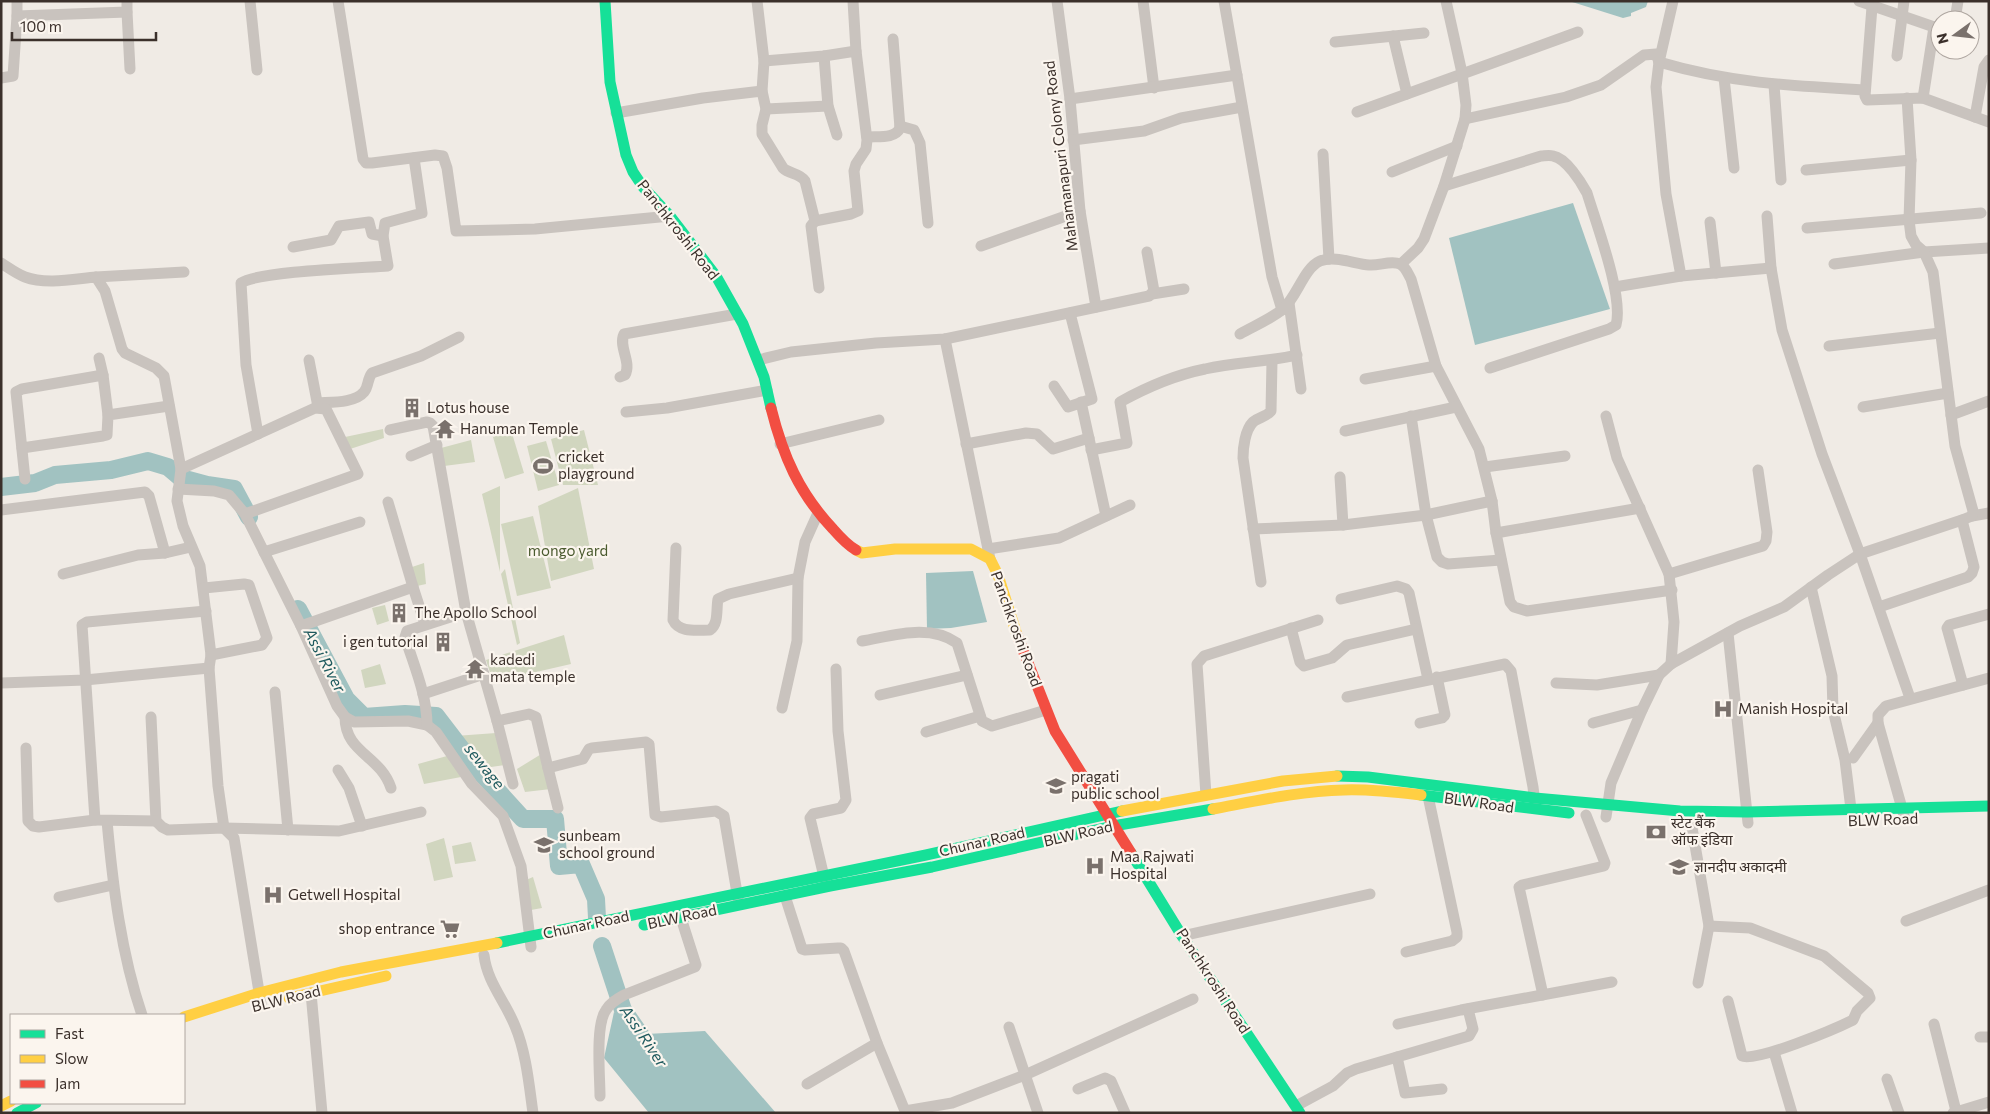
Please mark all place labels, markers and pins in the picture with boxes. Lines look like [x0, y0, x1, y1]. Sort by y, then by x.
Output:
building icon: Lotus house [401, 397, 423, 419]
place label: Lotus house [427, 398, 509, 416]
temple icon: Hanuman Temple [434, 418, 456, 440]
place label: Hanuman Temple [460, 419, 579, 437]
place label: cricket playground [558, 447, 634, 482]
sports icon: cricket playground [532, 455, 554, 477]
building icon: The Apollo School [388, 602, 410, 624]
place label: The Apollo School [414, 603, 537, 621]
building icon: i gen tutorial [432, 631, 454, 653]
place label: i gen tutorial [343, 632, 428, 650]
place label: kadedi mata temple [490, 650, 576, 685]
temple icon: kadedi mata temple [464, 658, 486, 680]
hospital icon: Manish Hospital [1712, 698, 1734, 720]
place label: Manish Hospital [1738, 699, 1848, 717]
place label: pragati public school [1071, 767, 1160, 802]
school or university icon: pragati public school [1045, 775, 1067, 797]
place label: स्टेट बैंक ऑफ इंडिया [1671, 813, 1734, 848]
bank icon: स्टेट बैंक ऑफ इंडिया [1645, 821, 1667, 843]
place label: sunbeam school ground [559, 826, 655, 861]
school or university icon: sunbeam school ground [533, 834, 555, 856]
place label: Maa Rajwati Hospital [1110, 847, 1194, 882]
hospital icon: Maa Rajwati Hospital [1084, 855, 1106, 877]
school or university icon: ज्ञानदीप अकादमी [1668, 856, 1690, 878]
place label: ज्ञानदीप अकादमी [1694, 857, 1788, 875]
hospital icon: Getwell Hospital [262, 884, 284, 906]
place label: Getwell Hospital [288, 885, 401, 903]
supermarket icon: shop entrance [439, 918, 461, 940]
place label: shop entrance [339, 919, 435, 937]

